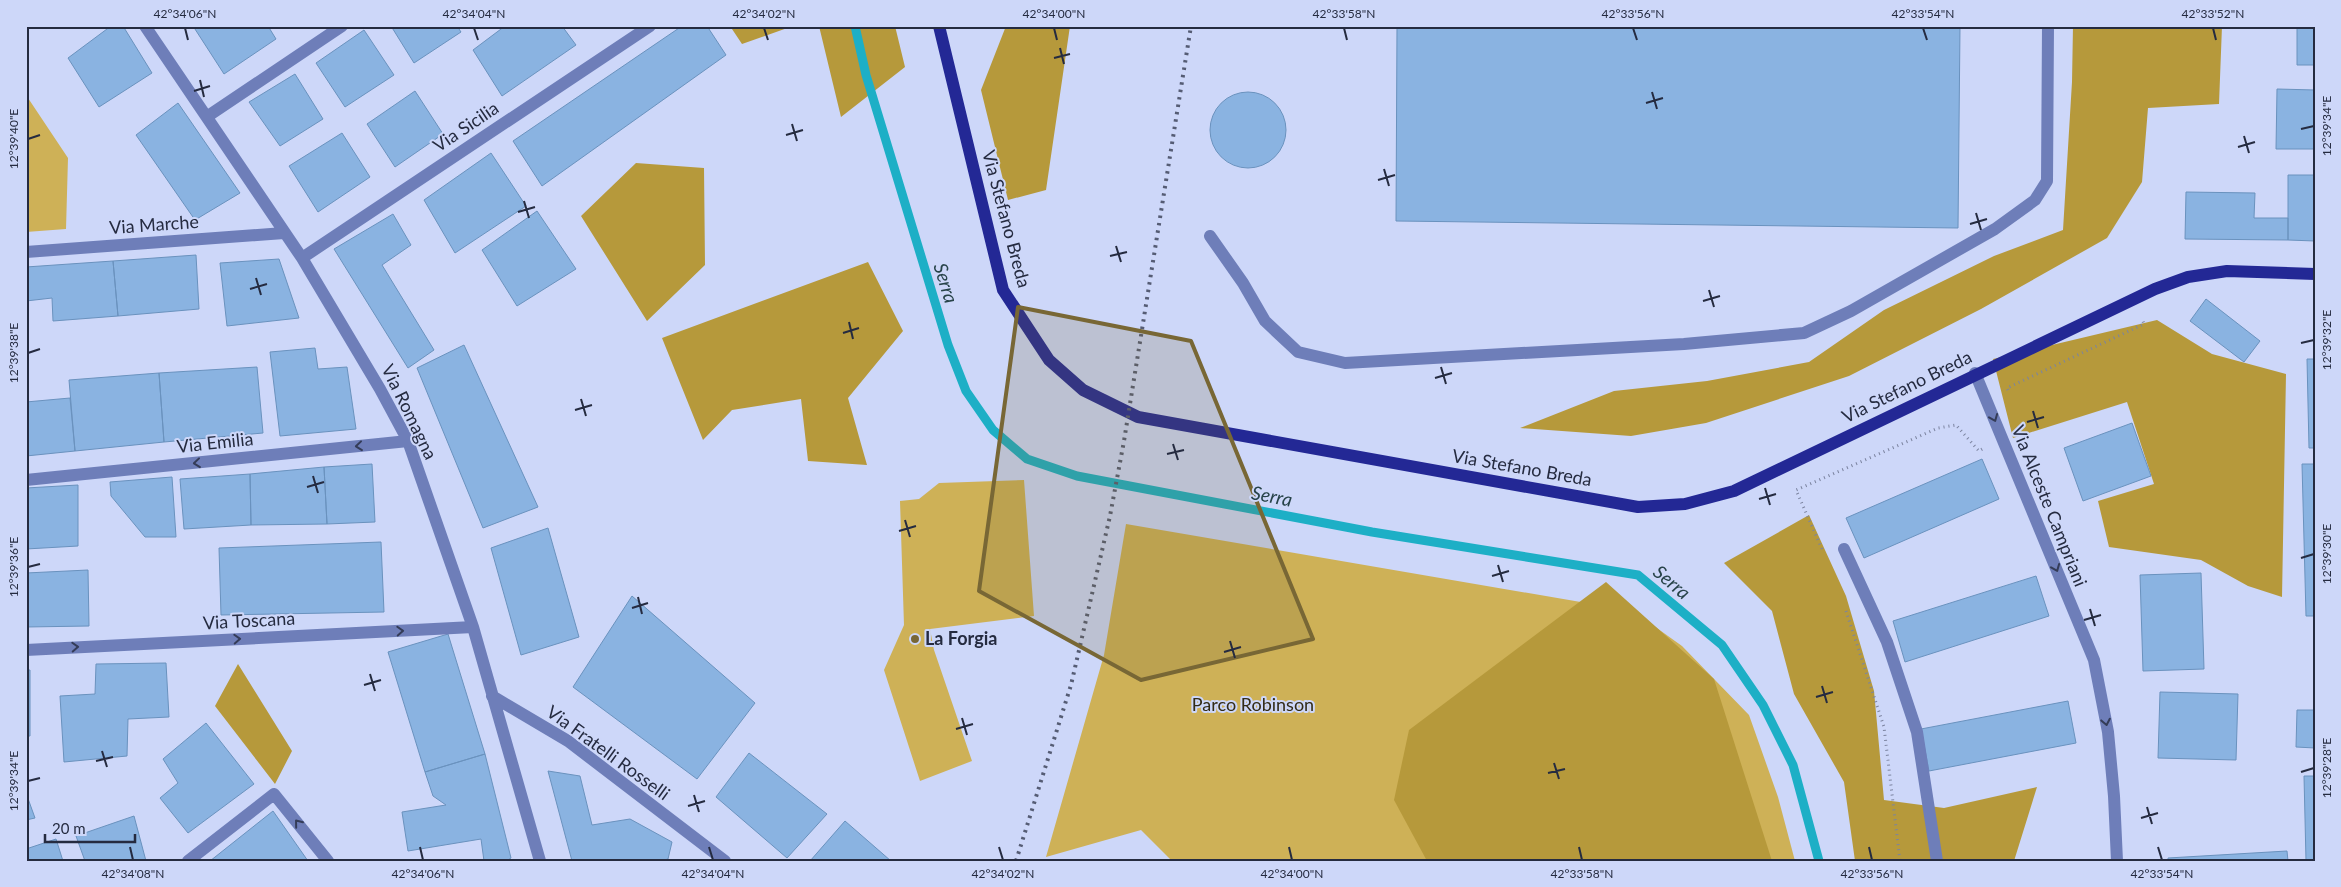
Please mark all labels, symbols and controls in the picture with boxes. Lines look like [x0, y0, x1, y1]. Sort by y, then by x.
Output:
text: 42°34'06"N [154, 6, 216, 21]
text: 42°34'04"N [443, 6, 505, 21]
text: 42°34'02"N [733, 6, 795, 21]
text: 42°34'00"N [1023, 6, 1085, 21]
text: 42°33'58"N [1313, 6, 1375, 21]
text: 42°33'56"N [1602, 6, 1664, 21]
text: 42°33'54"N [1892, 6, 1954, 21]
text: 42°33'52"N [2182, 6, 2244, 21]
street label: Via Sicilia [428, 96, 502, 156]
text: 12°39'34"E [2319, 96, 2334, 156]
text: 12°39'40"E [6, 109, 21, 169]
street label: Via Stefano Breda [978, 148, 1036, 290]
street label: Via Marche [108, 210, 199, 238]
water label: Serra [930, 260, 963, 306]
text: 12°39'32"E [2319, 310, 2334, 370]
text: 12°39'38"E [6, 323, 21, 383]
street label: Via Stefano Breda [1838, 345, 1975, 427]
street label: Via Romagna [377, 360, 442, 463]
one-way arrow [1988, 413, 1998, 422]
street label: Via Alceste Campriani [2007, 422, 2092, 590]
street label: Via Emilia [176, 427, 254, 457]
one-way arrow [355, 440, 363, 451]
street label: Via Stefano Breda [1451, 444, 1594, 490]
one-way arrow [193, 457, 201, 468]
water label: Serra [1250, 480, 1294, 511]
text: 12°39'30"E [2319, 524, 2334, 584]
text: 12°39'36"E [6, 537, 21, 597]
water label: Serra [1649, 560, 1695, 604]
one-way arrow [2050, 564, 2060, 572]
street label: Via Toscana [202, 607, 296, 633]
one-way arrow [396, 625, 404, 636]
place label: La Forgia [925, 627, 997, 649]
marker: La Forgia [909, 633, 921, 645]
one-way arrow [234, 634, 241, 644]
one-way arrow [71, 642, 79, 653]
park label: Parco Robinson [1192, 693, 1314, 715]
street label: Via Fratelli Rosselli [543, 700, 674, 804]
one-way arrow [2100, 718, 2110, 727]
text: 12°39'28"E [2319, 738, 2334, 798]
text: 12°39'34"E [6, 751, 21, 811]
scale bar [45, 812, 135, 844]
text: 20 m [52, 819, 86, 837]
one-way arrow [295, 820, 303, 829]
text: 42°34'08"N [102, 866, 164, 881]
text: 42°34'06"N [392, 866, 454, 881]
text: 42°34'04"N [682, 866, 744, 881]
text: 42°34'02"N [972, 866, 1034, 881]
text: 42°34'00"N [1261, 866, 1323, 881]
text: 42°33'58"N [1551, 866, 1613, 881]
text: 42°33'56"N [1841, 866, 1903, 881]
text: 42°33'54"N [2131, 866, 2193, 881]

